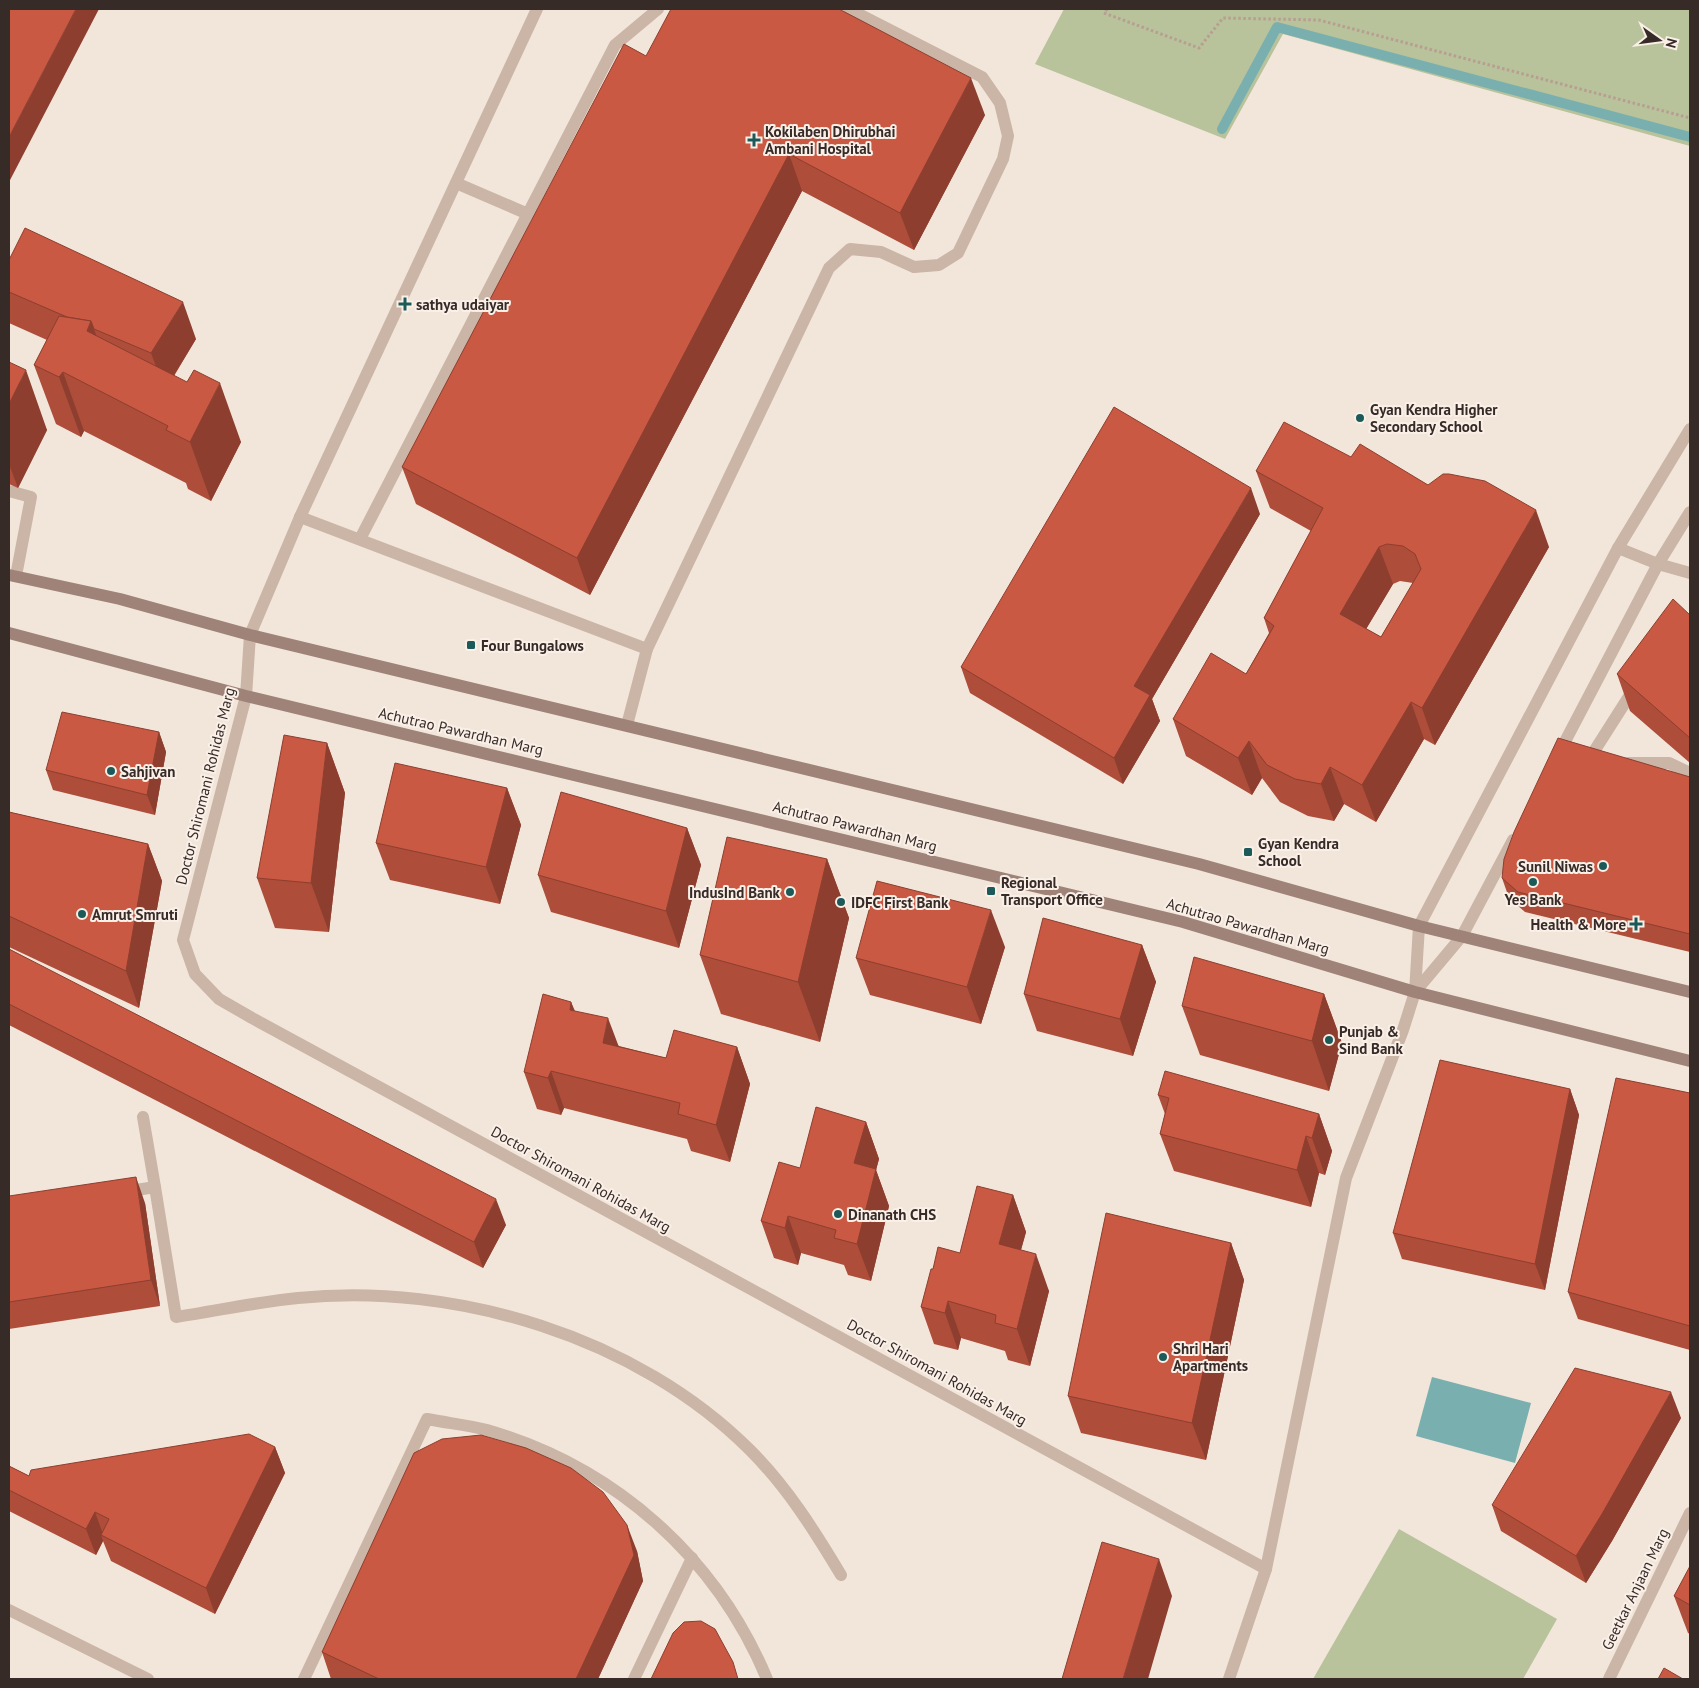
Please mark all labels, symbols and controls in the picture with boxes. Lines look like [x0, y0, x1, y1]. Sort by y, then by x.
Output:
north arrow [1634, 15, 1684, 65]
text: N [1662, 37, 1681, 50]
place label: Kokilaben Dhirubhai Ambani Hospital [765, 122, 895, 158]
marker: Kokilaben Dhirubhai Ambani Hospital [747, 133, 761, 147]
place label: sathya udaiyar [416, 295, 510, 314]
marker: sathya udaiyar [398, 297, 412, 311]
place label: Gyan Kendra Higher Secondary School [1370, 400, 1498, 436]
marker: Gyan Kendra Higher Secondary School [1354, 412, 1366, 424]
place label: Four Bungalows [481, 636, 584, 655]
marker: Four Bungalows [465, 639, 477, 651]
street label: Doctor Shiromani Rohidas Marg [171, 685, 239, 887]
street label: Achutrao Pawardhan Marg [377, 703, 545, 759]
place label: Sahjivan [121, 762, 175, 781]
marker: Sahjivan [105, 765, 117, 777]
street label: Achutrao Pawardhan Marg [771, 796, 939, 856]
place label: Gyan Kendra School [1258, 834, 1339, 870]
marker: Gyan Kendra School [1242, 846, 1254, 858]
place label: Sunil Niwas [1518, 857, 1593, 876]
marker: Sunil Niwas [1597, 860, 1609, 872]
place label: Regional Transport Office [1001, 873, 1103, 909]
marker: Yes Bank [1527, 876, 1539, 888]
place label: IndusInd Bank [689, 883, 781, 902]
marker: Regional Transport Office [985, 885, 997, 897]
marker: IndusInd Bank [784, 886, 796, 898]
place label: Yes Bank [1504, 890, 1562, 909]
place label: IDFC First Bank [851, 893, 949, 912]
street label: Achutrao Pawardhan Marg [1164, 894, 1332, 958]
marker: IDFC First Bank [835, 896, 847, 908]
place label: Amrut Smruti [92, 905, 178, 924]
marker: Amrut Smruti [76, 908, 88, 920]
place label: Health & More [1531, 915, 1626, 934]
marker: Health & More [1630, 918, 1642, 930]
place label: Punjab & Sind Bank [1339, 1022, 1404, 1058]
marker: Punjab & Sind Bank [1323, 1034, 1335, 1046]
street label: Doctor Shiromani Rohidas Marg [488, 1122, 674, 1236]
place label: Dinanath CHS [848, 1205, 936, 1224]
marker: Dinanath CHS [832, 1208, 844, 1220]
street label: Doctor Shiromani Rohidas Marg [844, 1315, 1030, 1429]
place label: Shri Hari Apartments [1173, 1339, 1248, 1375]
marker: Shri Hari Apartments [1157, 1351, 1169, 1363]
street label: Geetkar Anjaan Marg [1597, 1525, 1673, 1653]

